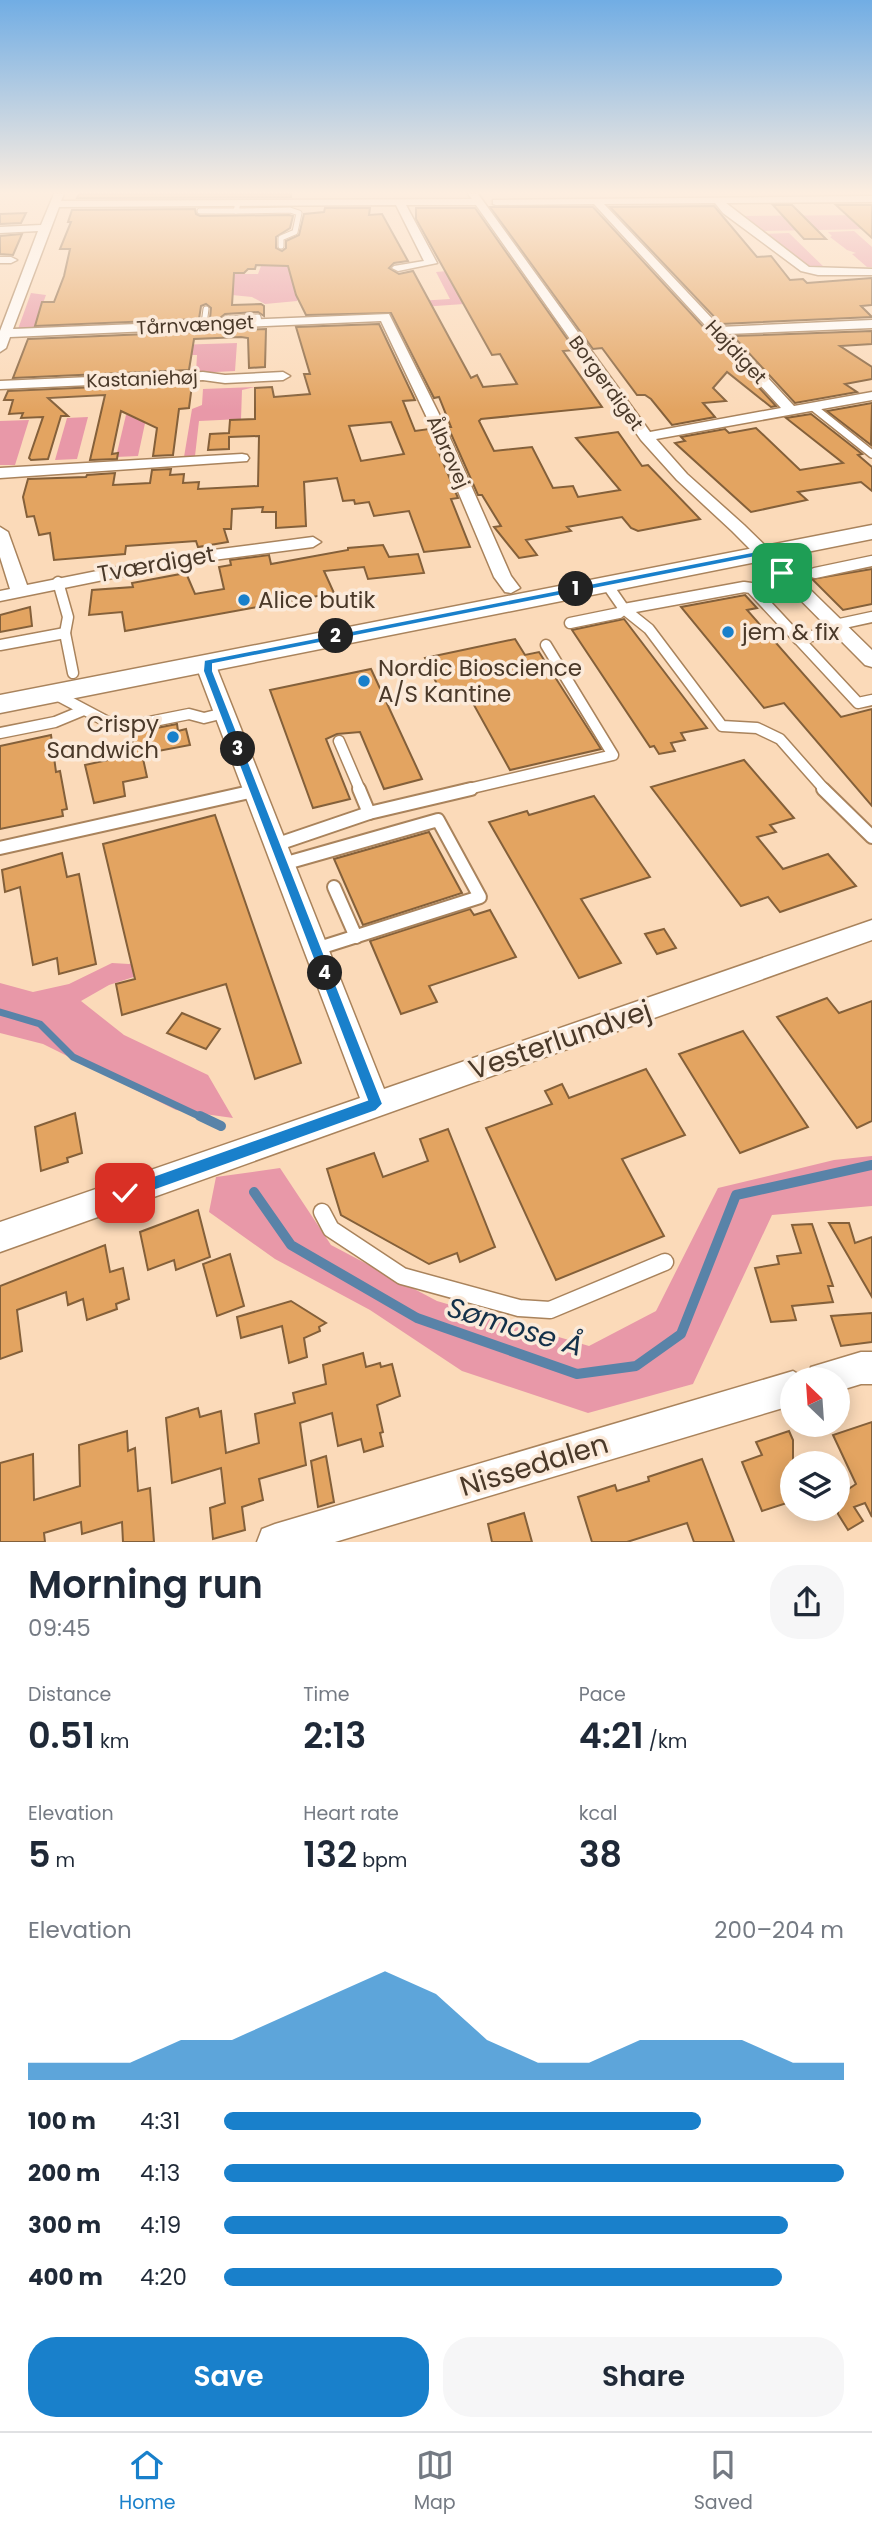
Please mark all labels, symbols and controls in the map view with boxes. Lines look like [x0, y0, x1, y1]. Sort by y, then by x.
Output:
street label: Tårnvænget [136, 308, 254, 342]
street label: Højdiget [699, 314, 773, 390]
street label: Borgerdiget [562, 330, 650, 436]
street label: Kastaniehøj [86, 364, 198, 394]
street label: Ålbrovej [420, 411, 476, 493]
street label: Tværdiget [95, 538, 217, 590]
pin [752, 543, 812, 603]
icon: arrive [763, 554, 801, 592]
pin: 1 [558, 572, 594, 606]
text: 1 [572, 575, 579, 602]
place label: Alice butik [258, 584, 375, 616]
marker: Alice butik [236, 592, 252, 608]
place label: jem & fix [741, 616, 839, 648]
pin: 2 [318, 618, 354, 654]
text: 2 [330, 622, 341, 649]
marker: jem & fix [720, 624, 736, 640]
place label: Nordic Bioscience A/S Kantine [378, 652, 582, 710]
marker: Nordic Bioscience A/S Kantine [356, 673, 372, 689]
place label: Crispy Sandwich [46, 708, 159, 766]
marker: Crispy Sandwich [165, 729, 181, 745]
pin: 3 [220, 732, 256, 766]
text: 3 [232, 735, 243, 762]
pin: 4 [308, 956, 342, 990]
text: 4 [318, 959, 331, 986]
street label: Vesterlundvej [464, 991, 656, 1089]
pin [95, 1163, 155, 1223]
icon: check [106, 1174, 144, 1212]
water label: Sømose Å [442, 1288, 588, 1366]
north arrow [780, 1367, 850, 1437]
map controls [780, 1367, 850, 1521]
street label: Nissedalen [455, 1424, 613, 1506]
button: layers [780, 1451, 850, 1521]
text: Morning run [28, 1558, 263, 1611]
button: share [770, 1565, 844, 1639]
text: 09:45 [28, 1612, 91, 1644]
text: Distance [28, 1681, 111, 1708]
text: Time [303, 1681, 350, 1708]
text: Pace [579, 1681, 626, 1708]
text: 0.51 [28, 1711, 95, 1760]
text: 2:13 [303, 1711, 366, 1760]
text: 4:21 [579, 1711, 644, 1760]
text: km [95, 1728, 129, 1755]
text: /km [644, 1728, 687, 1755]
text: Elevation [28, 1800, 114, 1827]
text: Heart rate [303, 1800, 399, 1827]
text: kcal [579, 1800, 618, 1827]
text: 5 [28, 1830, 51, 1879]
text: 132 [303, 1830, 357, 1879]
text: 38 [579, 1830, 622, 1879]
text: m [51, 1847, 75, 1874]
text: bpm [357, 1847, 407, 1874]
text: Elevation [28, 1914, 132, 1946]
text: 200–204 m [714, 1914, 844, 1946]
text: 100 m [28, 2105, 96, 2137]
text: 4:31 [140, 2105, 180, 2137]
text: 200 m [28, 2157, 100, 2189]
text: 4:13 [140, 2157, 180, 2189]
text: 300 m [28, 2209, 101, 2241]
text: 4:19 [140, 2209, 181, 2241]
text: 400 m [28, 2261, 103, 2293]
text: 4:20 [140, 2261, 187, 2293]
button: Save [28, 2337, 429, 2417]
button: Share [443, 2337, 844, 2417]
tab: Home [119, 2446, 176, 2517]
tab: Map [414, 2446, 456, 2517]
tab: Saved [694, 2446, 753, 2517]

